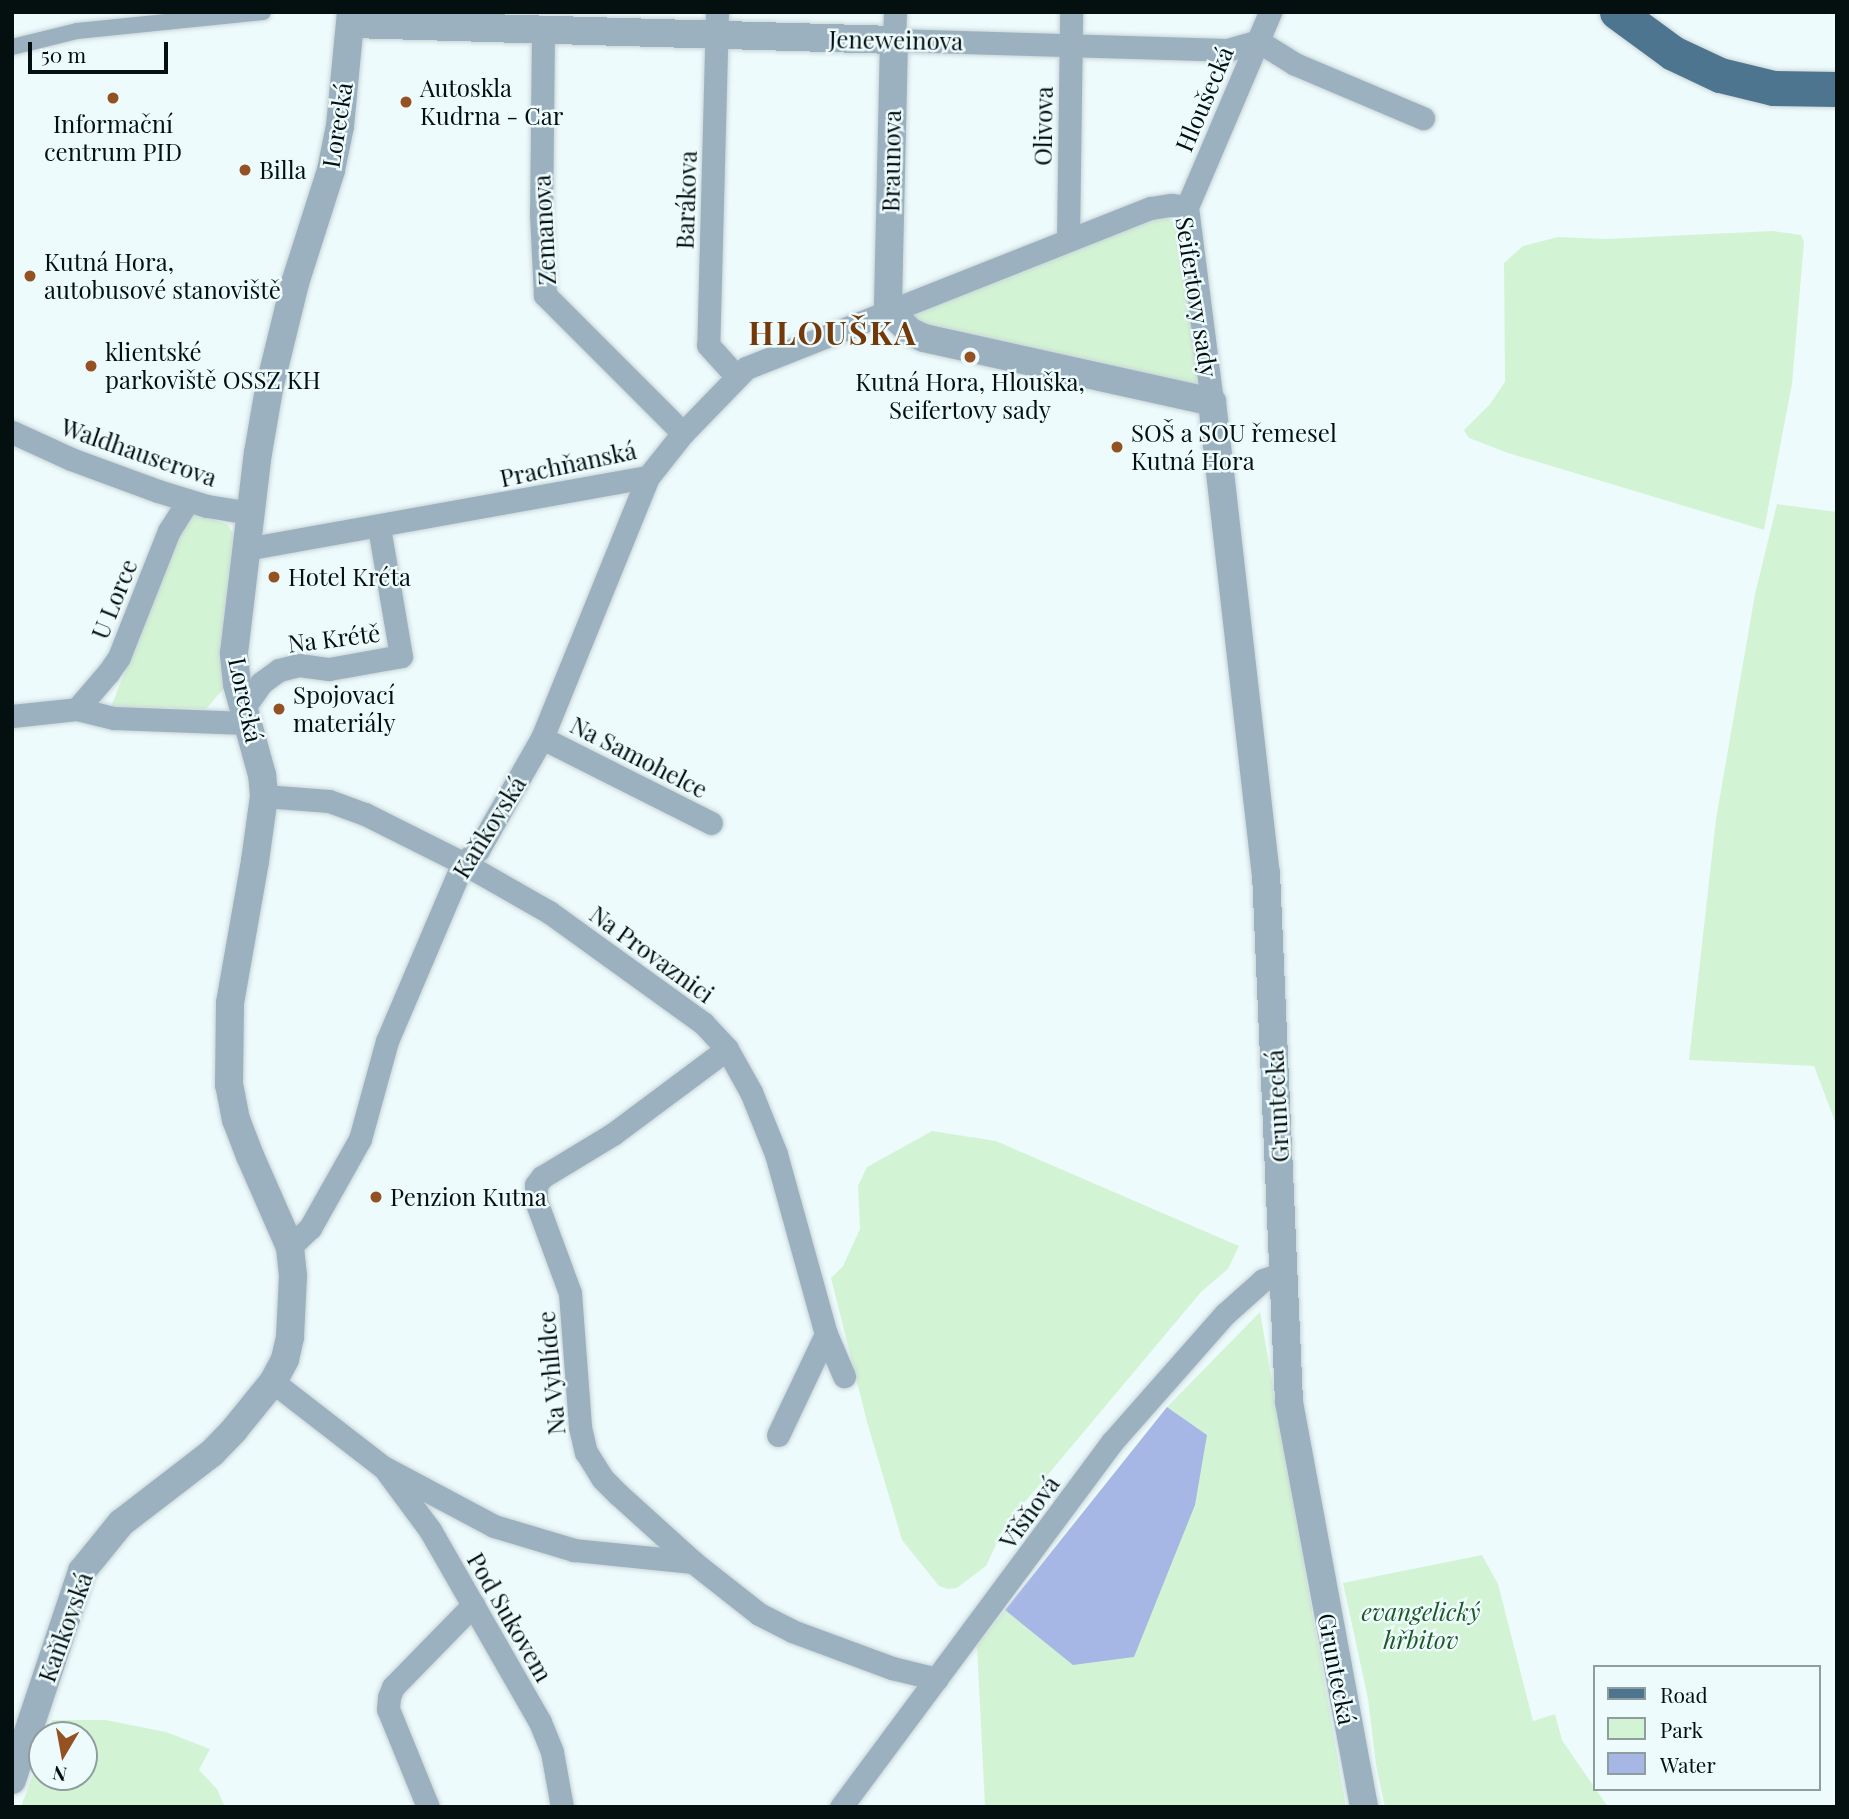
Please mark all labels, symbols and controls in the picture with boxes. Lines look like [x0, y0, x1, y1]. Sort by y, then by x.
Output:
street label: Jeneweinova [829, 24, 963, 56]
scale bar [32, 28, 172, 72]
text: 50 m [41, 40, 86, 68]
street label: Hloušecká [1169, 42, 1239, 156]
place label: Autoskla Kudrna - Car [420, 74, 564, 130]
street label: Lorecká [316, 80, 358, 170]
street label: Olivova [1028, 86, 1058, 166]
marker: Informační centrum PID [105, 90, 121, 106]
marker: Autoskla Kudrna - Car [398, 94, 414, 110]
place label: Informační centrum PID [44, 110, 182, 166]
street label: Braunova [876, 110, 906, 212]
street label: Barákova [670, 150, 702, 250]
place label: Billa [259, 156, 307, 184]
marker: Billa [237, 162, 253, 178]
street label: Zemanova [527, 174, 561, 286]
street label: Seifertovy sady [1170, 214, 1224, 380]
place label: Kutná Hora, autobusové stanoviště [44, 248, 281, 304]
marker: Kutná Hora, autobusové stanoviště [22, 268, 38, 284]
district label: HLOUŠKA [749, 313, 917, 351]
place label: klientské parkoviště OSSZ KH [105, 338, 321, 394]
marker: Kutná Hora, Hlouška, Seifertovy sady [962, 349, 978, 365]
marker: klientské parkoviště OSSZ KH [83, 358, 99, 374]
place label: Kutná Hora, Hlouška, Seifertovy sady [855, 368, 1085, 424]
street label: Waldhauserova [57, 412, 221, 492]
place label: SOŠ a SOU řemesel Kutná Hora [1131, 419, 1337, 475]
street label: Prachňanská [497, 435, 639, 493]
marker: SOŠ a SOU řemesel Kutná Hora [1109, 439, 1125, 455]
street label: U Lorce [85, 555, 143, 643]
place label: Hotel Kréta [288, 563, 411, 591]
marker: Hotel Kréta [266, 569, 282, 585]
street label: Na Krétě [286, 618, 382, 658]
street label: Lorecká [223, 655, 269, 745]
place label: Spojovací materiály [293, 681, 396, 737]
marker: Spojovací materiály [271, 701, 287, 717]
street label: Na Samohelce [566, 710, 712, 804]
street label: Kaňkovská [446, 771, 532, 883]
street label: Na Provaznici [584, 899, 720, 1009]
street label: Gruntecká [1260, 1049, 1294, 1163]
place label: Penzion Kutna [390, 1183, 547, 1211]
marker: Penzion Kutna [368, 1189, 384, 1205]
street label: Na Vyhlídce [531, 1309, 571, 1437]
street label: Višňová [993, 1470, 1065, 1554]
street label: Pod Sukovem [461, 1547, 559, 1687]
street label: Kaňkovská [32, 1568, 98, 1686]
park label: evangelický hřbitov [1362, 1598, 1480, 1654]
street label: Gruntecká [1312, 1611, 1362, 1727]
legend [1594, 1665, 1821, 1791]
text: Road [1660, 1680, 1708, 1708]
text: Park [1660, 1715, 1703, 1743]
north arrow [28, 1721, 98, 1791]
text: Water [1660, 1750, 1716, 1778]
text: N [51, 1761, 69, 1789]

